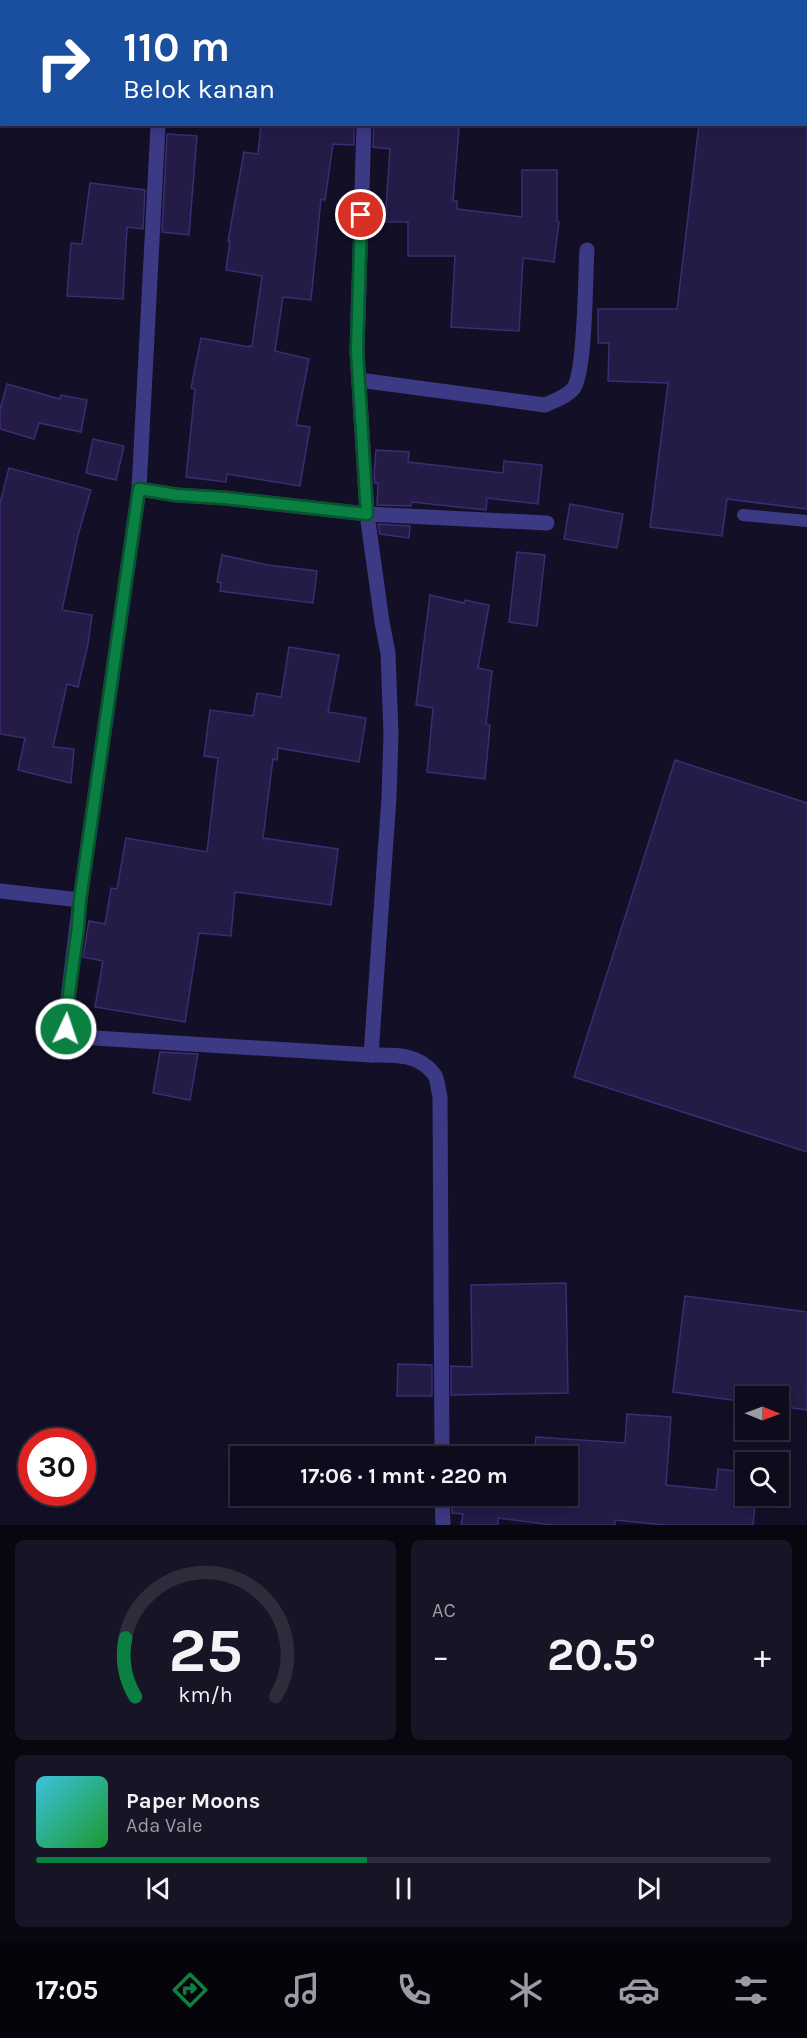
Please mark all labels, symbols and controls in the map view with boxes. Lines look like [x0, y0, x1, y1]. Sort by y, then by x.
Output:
text: 110 m [123, 22, 230, 72]
icon: right [24, 24, 102, 102]
text: Belok kanan [123, 73, 275, 105]
pin [335, 189, 386, 240]
icon: arrive [344, 198, 377, 231]
position arrow [34, 997, 98, 1061]
north arrow [735, 1386, 789, 1440]
map controls [735, 1386, 789, 1506]
speed limit sign: 30 [18, 1428, 96, 1506]
button: search [735, 1452, 789, 1506]
text: 17:06 · 1 mnt · 220 m [300, 1463, 508, 1489]
text: AC [432, 1599, 456, 1622]
text: 25 [168, 1614, 243, 1687]
text: 20.5° [547, 1629, 656, 1681]
text: − [432, 1637, 449, 1675]
text: + [754, 1637, 771, 1675]
text: km/h [178, 1682, 233, 1707]
text: Paper Moons [126, 1788, 260, 1814]
text: Ada Vale [126, 1814, 203, 1837]
icon: previous [142, 1872, 175, 1905]
icon: pause [387, 1872, 420, 1905]
icon: next [632, 1872, 665, 1905]
icon: directions [169, 1969, 211, 2011]
icon: music [281, 1969, 323, 2011]
icon: phone [393, 1969, 435, 2011]
icon: climate [505, 1969, 547, 2011]
icon: car [618, 1969, 660, 2011]
icon: filters [730, 1969, 772, 2011]
text: 17:05 [35, 1974, 98, 2006]

